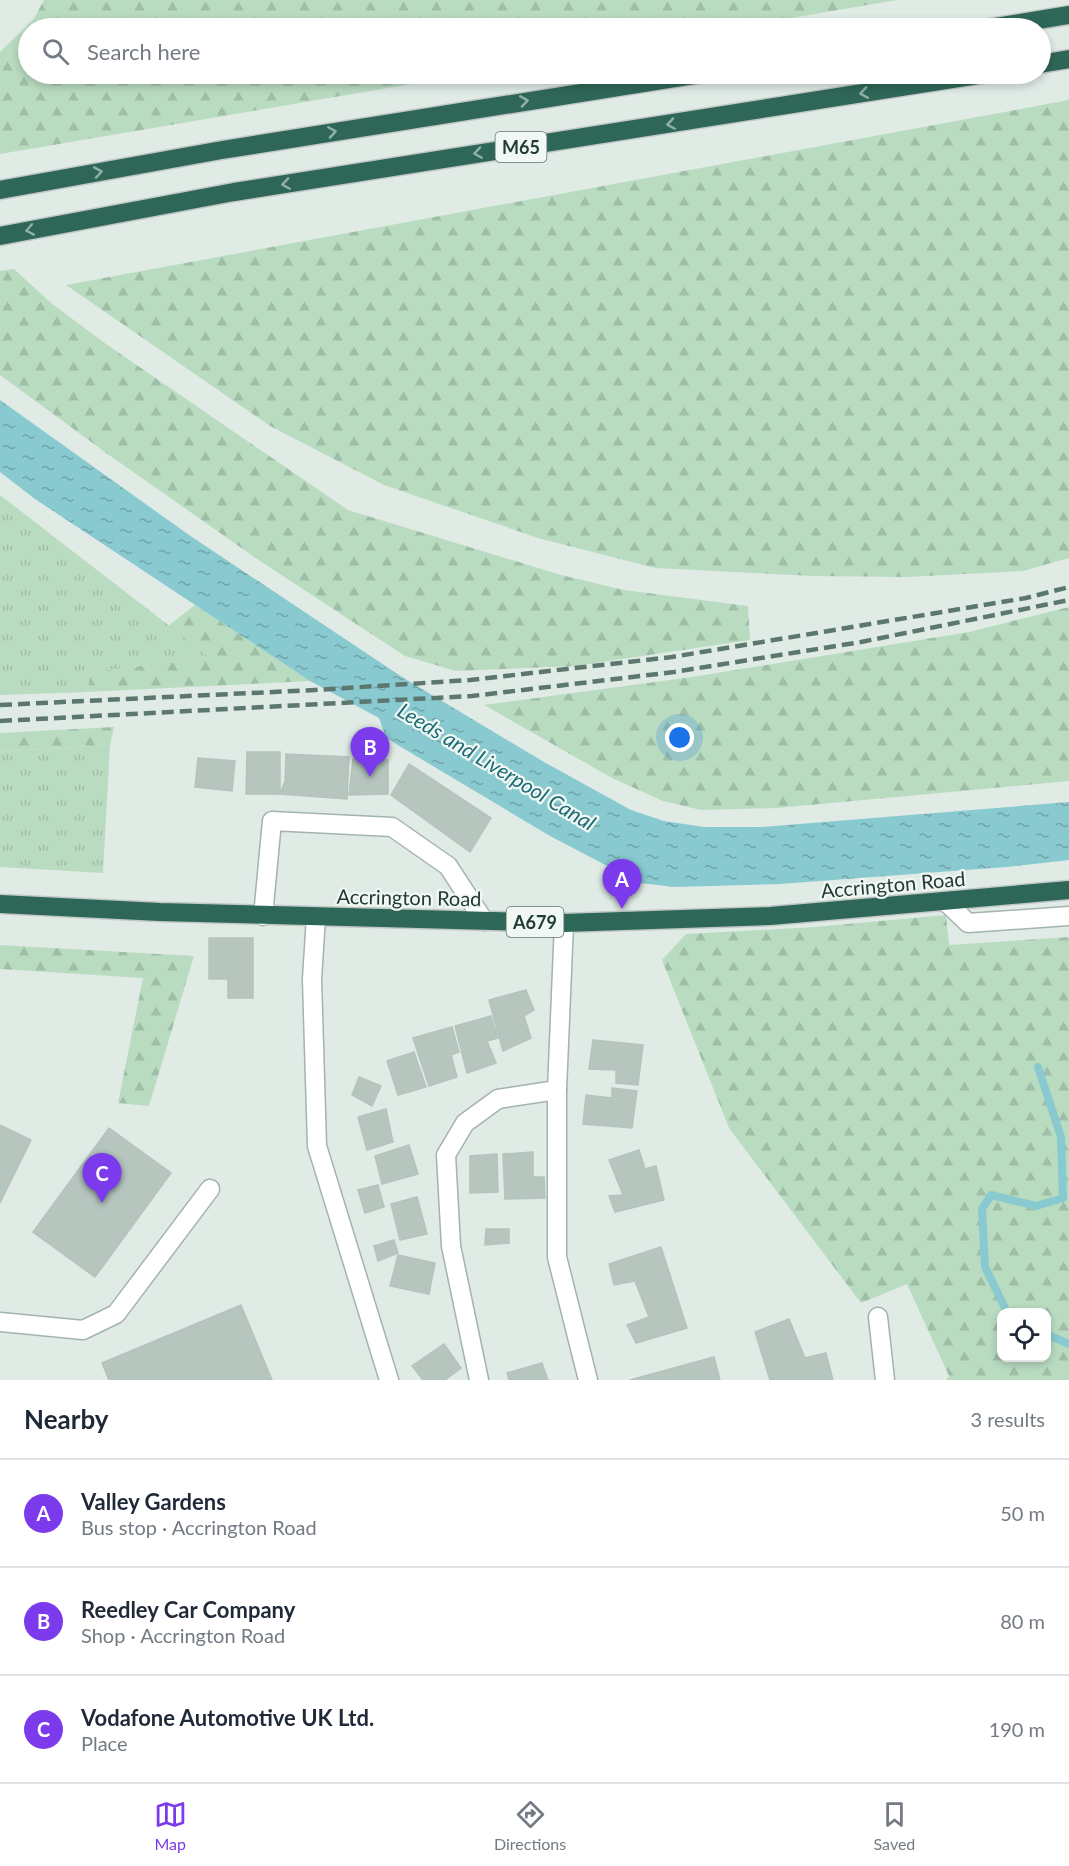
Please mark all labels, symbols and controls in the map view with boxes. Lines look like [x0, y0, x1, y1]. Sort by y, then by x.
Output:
search box [18, 18, 1051, 84]
icon: search [39, 35, 72, 68]
text: Search here [87, 38, 200, 65]
one-way arrow [859, 86, 869, 99]
one-way arrow [520, 95, 529, 107]
one-way arrow [667, 117, 676, 129]
one-way arrow [327, 126, 336, 138]
road number: M65 [496, 132, 546, 162]
one-way arrow [474, 147, 483, 159]
one-way arrow [93, 166, 103, 179]
one-way arrow [281, 177, 291, 190]
one-way arrow [25, 223, 35, 236]
water label: Leeds and Liverpool Canal [394, 697, 601, 835]
your location [665, 723, 694, 752]
pin: B [350, 728, 389, 777]
pin: A [602, 860, 642, 909]
street label: Accrington Road [820, 866, 966, 902]
street label: Accrington Road [336, 884, 482, 910]
road number: A679 [506, 907, 564, 937]
pin: C [82, 1154, 122, 1203]
map controls [997, 1308, 1051, 1362]
button: locate [997, 1308, 1051, 1362]
text: Nearby [24, 1403, 109, 1435]
text: 3 results [970, 1407, 1045, 1431]
text: Valley Gardens [81, 1488, 226, 1515]
text: A [37, 1501, 50, 1525]
text: 50 m [1000, 1501, 1045, 1525]
text: Bus stop · Accrington Road [81, 1515, 317, 1539]
text: Reedley Car Company [81, 1596, 295, 1623]
text: B [37, 1609, 50, 1633]
text: 80 m [1000, 1609, 1045, 1633]
text: Shop · Accrington Road [81, 1623, 285, 1647]
text: Vodafone Automotive UK Ltd. [81, 1704, 374, 1731]
text: C [37, 1717, 50, 1741]
text: 190 m [989, 1717, 1045, 1741]
text: Place [81, 1731, 128, 1755]
tab: Map [154, 1798, 187, 1853]
tab: Directions [494, 1798, 566, 1853]
tab: Saved [874, 1798, 915, 1853]

